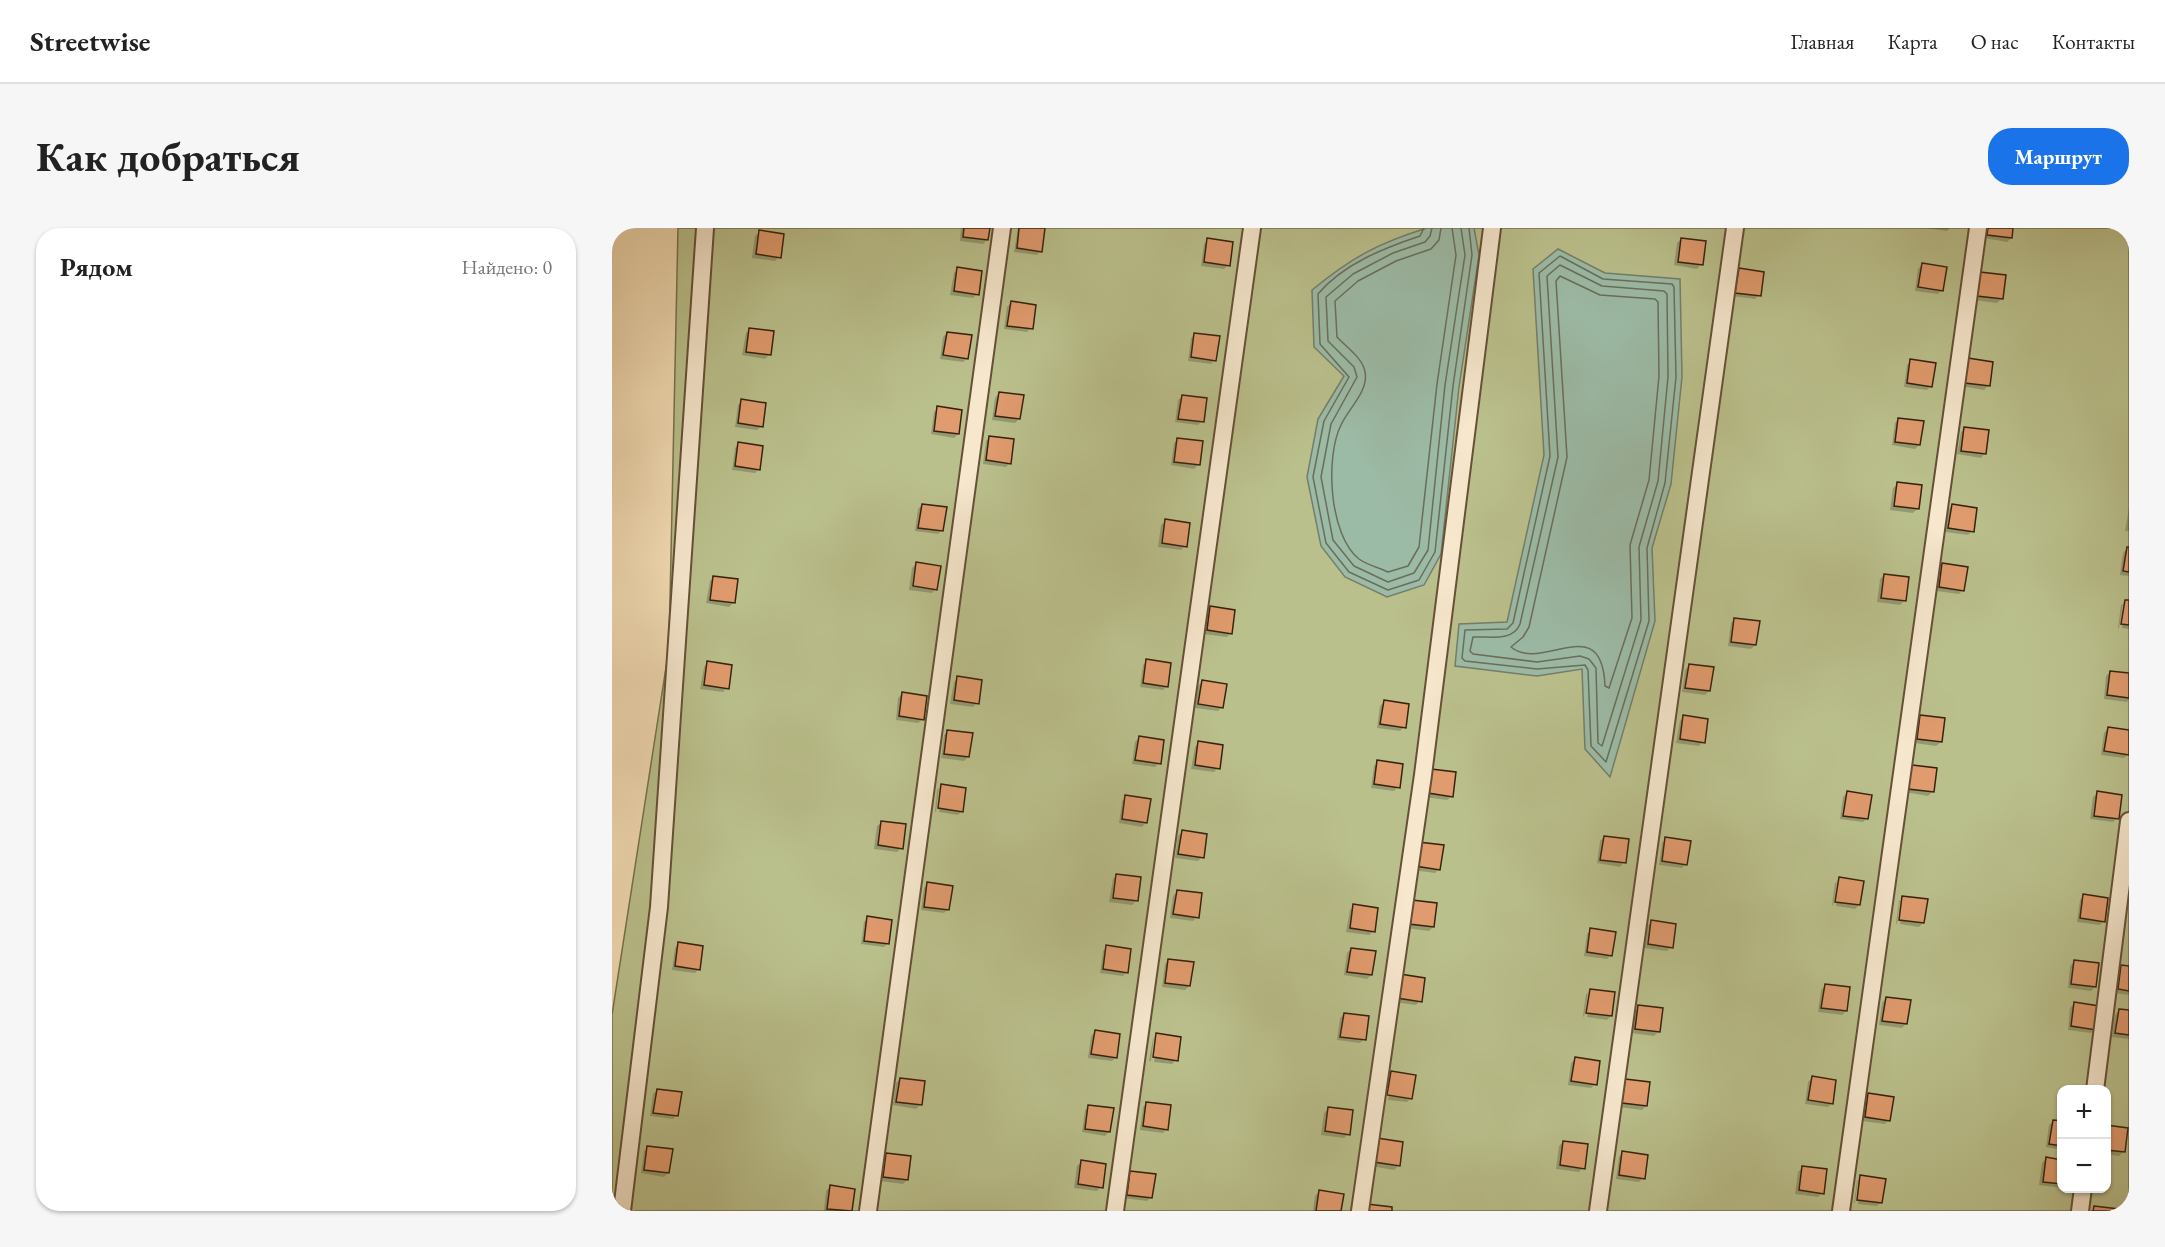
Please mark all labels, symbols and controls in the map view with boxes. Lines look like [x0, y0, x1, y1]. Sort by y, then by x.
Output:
text: Streetwise [30, 23, 150, 59]
text: Главная [1790, 28, 1854, 55]
text: Карта [1887, 28, 1938, 55]
text: О нас [1971, 28, 2019, 55]
text: Контакты [2052, 28, 2135, 55]
button: Маршрут [1988, 128, 2129, 185]
text: Как добраться [36, 129, 300, 184]
text: Рядом [60, 250, 133, 284]
text: Найдено: 0 [461, 254, 552, 280]
map controls [2057, 1085, 2111, 1193]
button: + [2057, 1085, 2111, 1139]
button: − [2057, 1139, 2111, 1193]

